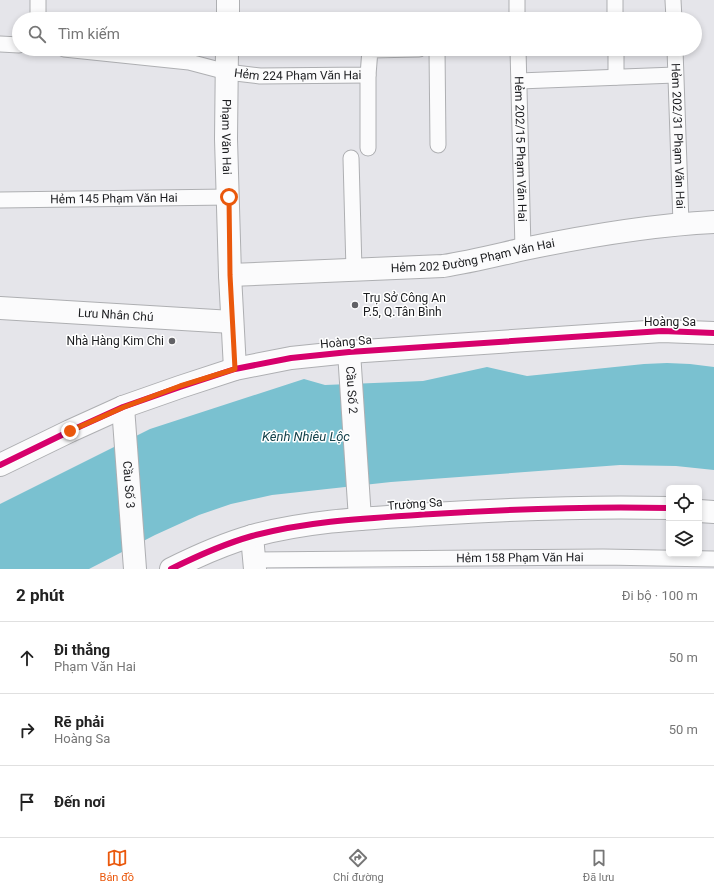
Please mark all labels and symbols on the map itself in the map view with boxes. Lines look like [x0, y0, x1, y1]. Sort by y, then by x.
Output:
street label: Hẻm 202/31 Phạm Văn Hai [668, 63, 687, 209]
street label: Hẻm 224 Phạm Văn Hai [233, 66, 362, 83]
street label: Hẻm 202/15 Phạm Văn Hai [512, 76, 529, 222]
street label: Phạm Văn Hai [219, 99, 234, 175]
route start [220, 188, 238, 206]
street label: Hẻm 145 Phạm Văn Hai [50, 191, 178, 206]
street label: Hẻm 202 Đường Phạm Văn Hai [390, 236, 556, 275]
place label: Trụ Sở Công An P.5, Q.Tân Bình [363, 291, 446, 319]
marker: Trụ Sở Công An P.5, Q.Tân Bình [350, 300, 360, 310]
street label: Lưu Nhân Chú [78, 306, 154, 324]
street label: Hoàng Sa [644, 315, 696, 329]
street label: Hoàng Sa [320, 333, 372, 351]
place label: Nhà Hàng Kim Chi [67, 334, 164, 348]
marker: Nhà Hàng Kim Chi [167, 336, 177, 346]
street label: Cầu Số 2 [343, 366, 360, 414]
route end [61, 422, 79, 440]
water label: Kênh Nhiêu Lộc [262, 429, 350, 444]
street label: Cầu Số 3 [120, 461, 138, 509]
street label: Trường Sa [387, 495, 443, 513]
street label: Hẻm 158 Phạm Văn Hai [456, 550, 584, 565]

